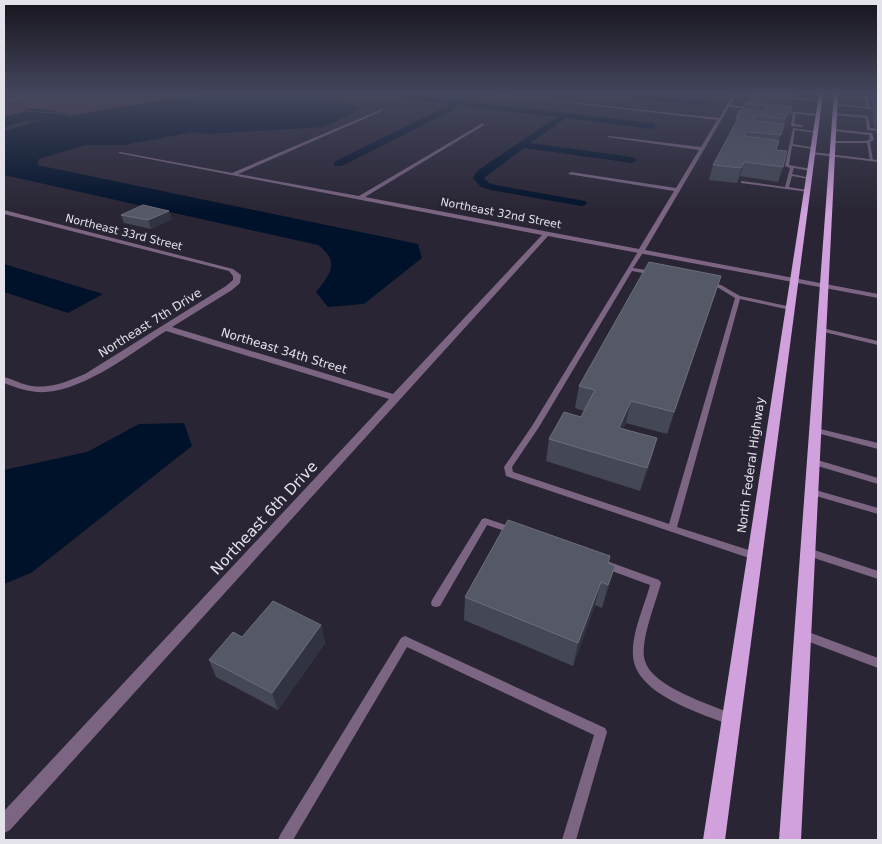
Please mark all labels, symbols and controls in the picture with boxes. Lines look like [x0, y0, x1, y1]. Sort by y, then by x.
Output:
street label: Northeast 32nd Street [439, 195, 563, 232]
street label: Northeast 33rd Street [64, 212, 184, 253]
street label: Northeast 7th Drive [96, 286, 204, 360]
street label: Northeast 34th Street [219, 325, 349, 377]
street label: North Federal Highway [735, 396, 767, 534]
street label: Northeast 6th Drive [207, 458, 321, 578]

